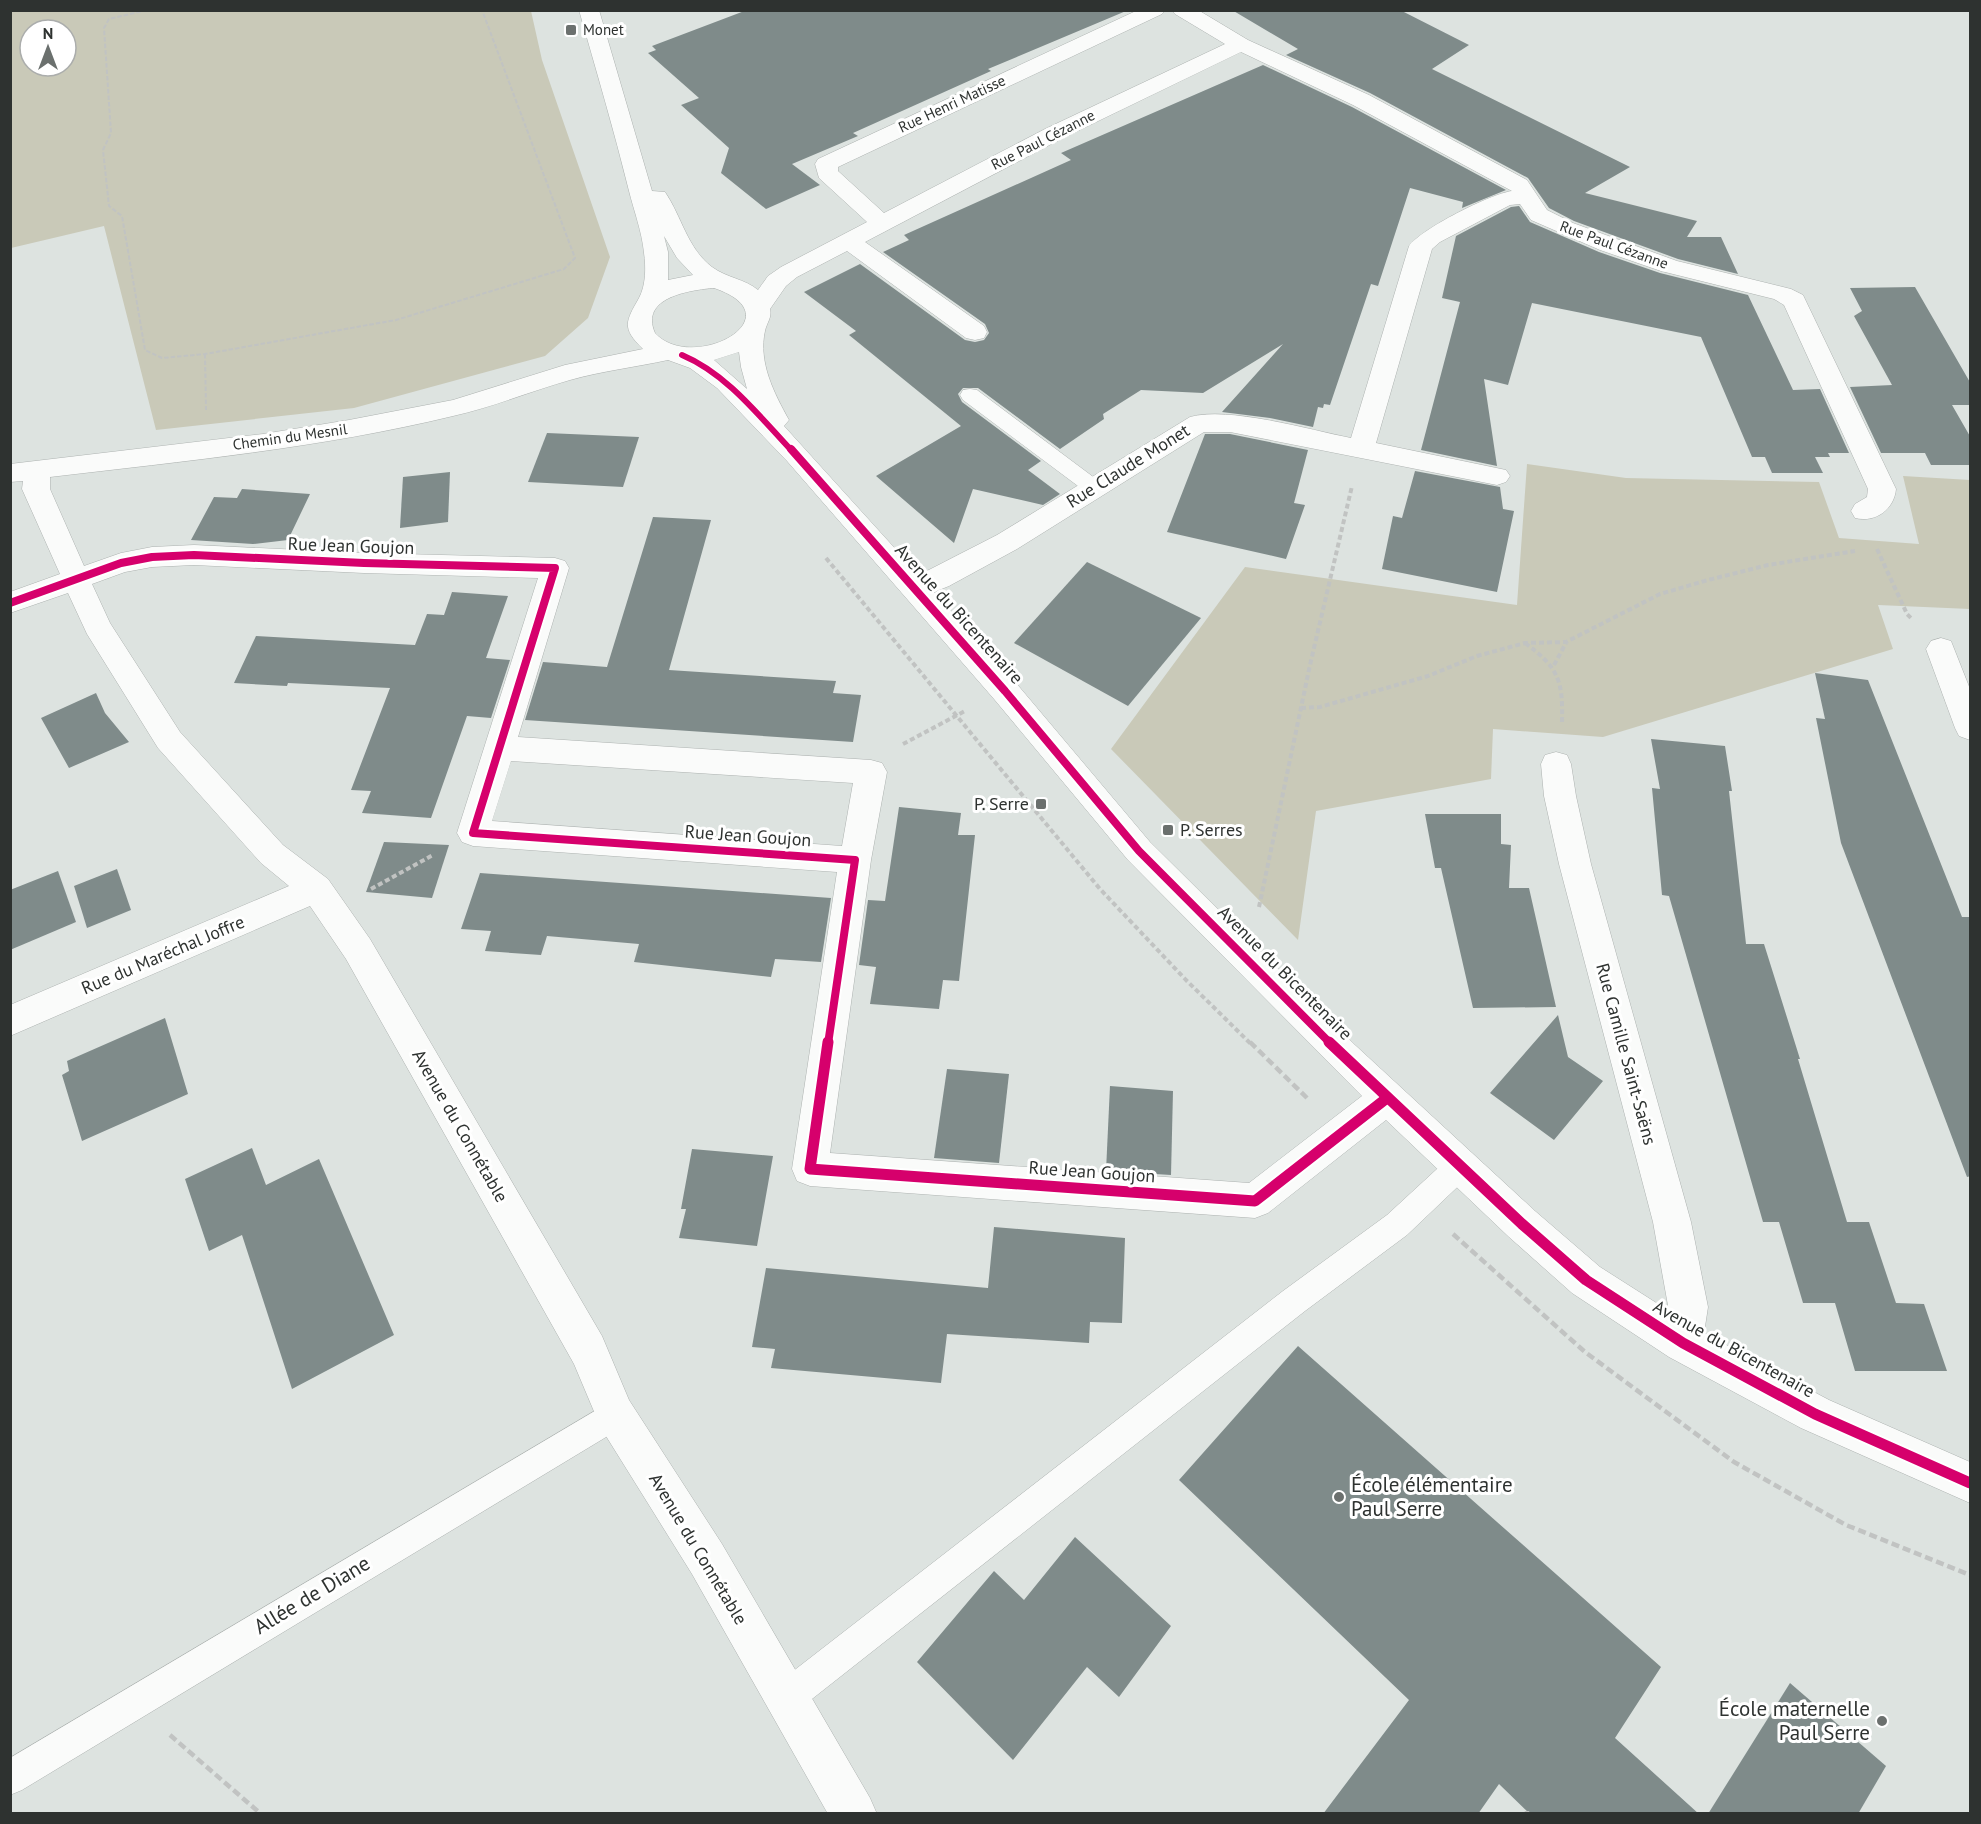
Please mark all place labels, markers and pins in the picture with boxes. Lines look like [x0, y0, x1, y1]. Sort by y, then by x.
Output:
place label: Monet [583, 20, 624, 39]
marker: Monet [564, 23, 578, 37]
place label: P. Serre [974, 792, 1029, 815]
marker: P. Serre [1034, 797, 1048, 811]
place label: P. Serres [1180, 818, 1243, 841]
marker: P. Serres [1161, 823, 1175, 837]
place label: École élémentaire Paul Serre [1351, 1471, 1513, 1522]
marker: École élémentaire Paul Serre [1332, 1490, 1346, 1504]
place label: École maternelle Paul Serre [1719, 1695, 1870, 1746]
marker: École maternelle Paul Serre [1875, 1714, 1889, 1728]

